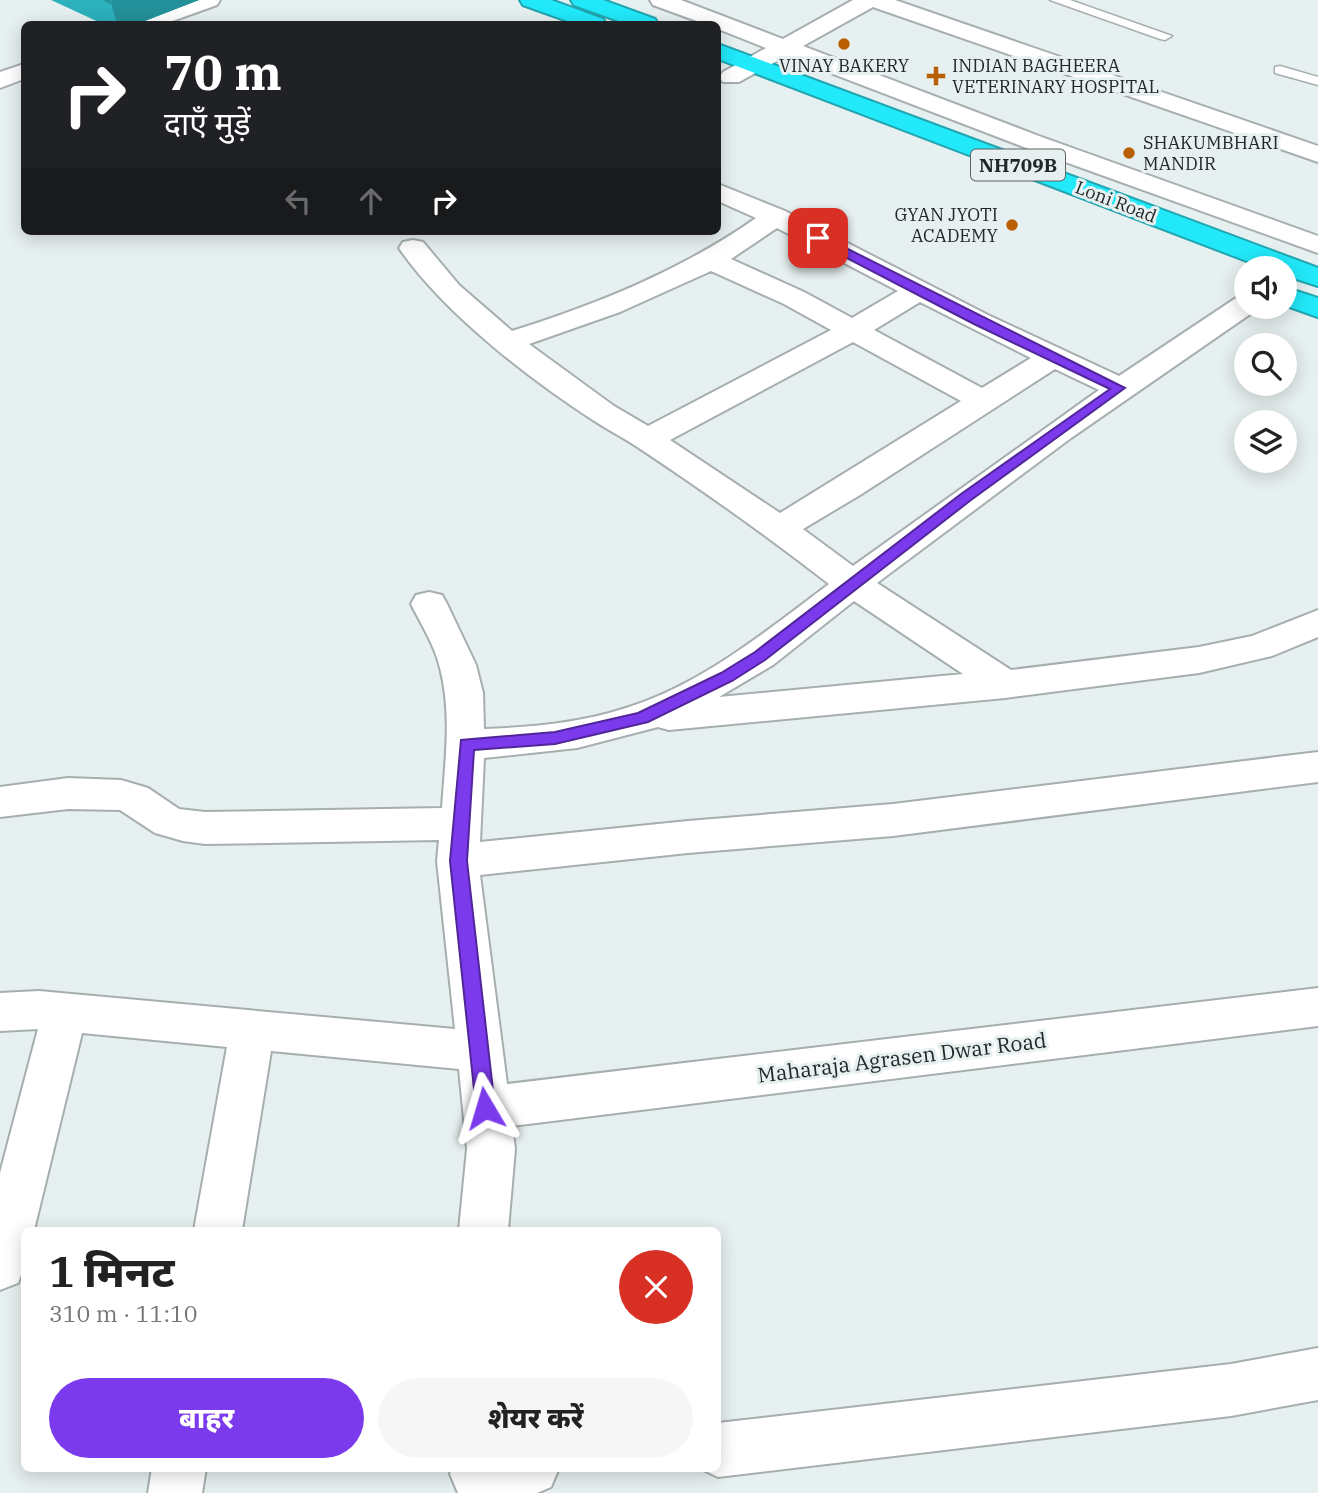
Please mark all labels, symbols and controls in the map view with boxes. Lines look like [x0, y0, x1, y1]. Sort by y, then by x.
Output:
marker: VINAY BAKERY [836, 36, 852, 52]
text: 70 m [164, 40, 282, 103]
icon: right [49, 49, 140, 140]
place label: VINAY BAKERY [779, 54, 910, 77]
place label: INDIAN BAGHEERA VETERINARY HOSPITAL [952, 54, 1159, 98]
marker: INDIAN BAGHEERA VETERINARY HOSPITAL [926, 66, 946, 86]
text: दाएँ मुड़ें [164, 102, 251, 144]
place label: SHAKUMBHARI MANDIR [1143, 131, 1279, 175]
marker: SHAKUMBHARI MANDIR [1121, 145, 1137, 161]
road number: NH709B [971, 150, 1065, 181]
street label: Loni Road [1072, 176, 1160, 228]
icon: left [279, 182, 317, 220]
icon: ahead [352, 182, 390, 220]
icon: right [425, 182, 463, 220]
place label: GYAN JYOTI ACADEMY [895, 203, 999, 247]
pin [788, 208, 848, 268]
marker: GYAN JYOTI ACADEMY [1004, 217, 1020, 233]
icon: arrive [799, 219, 837, 257]
map controls [1234, 256, 1297, 473]
button: sound [1234, 256, 1297, 319]
button: search [1234, 333, 1297, 396]
button: layers [1234, 410, 1297, 473]
street label: Maharaja Agrasen Dwar Road [756, 1025, 1048, 1089]
position arrow [448, 1071, 522, 1145]
text: 1 मिनट [49, 1244, 174, 1299]
button: close [619, 1250, 693, 1324]
text: 310 m · 11:10 [49, 1298, 198, 1328]
button: बाहर [49, 1378, 364, 1458]
button: शेयर करें [378, 1378, 693, 1458]

